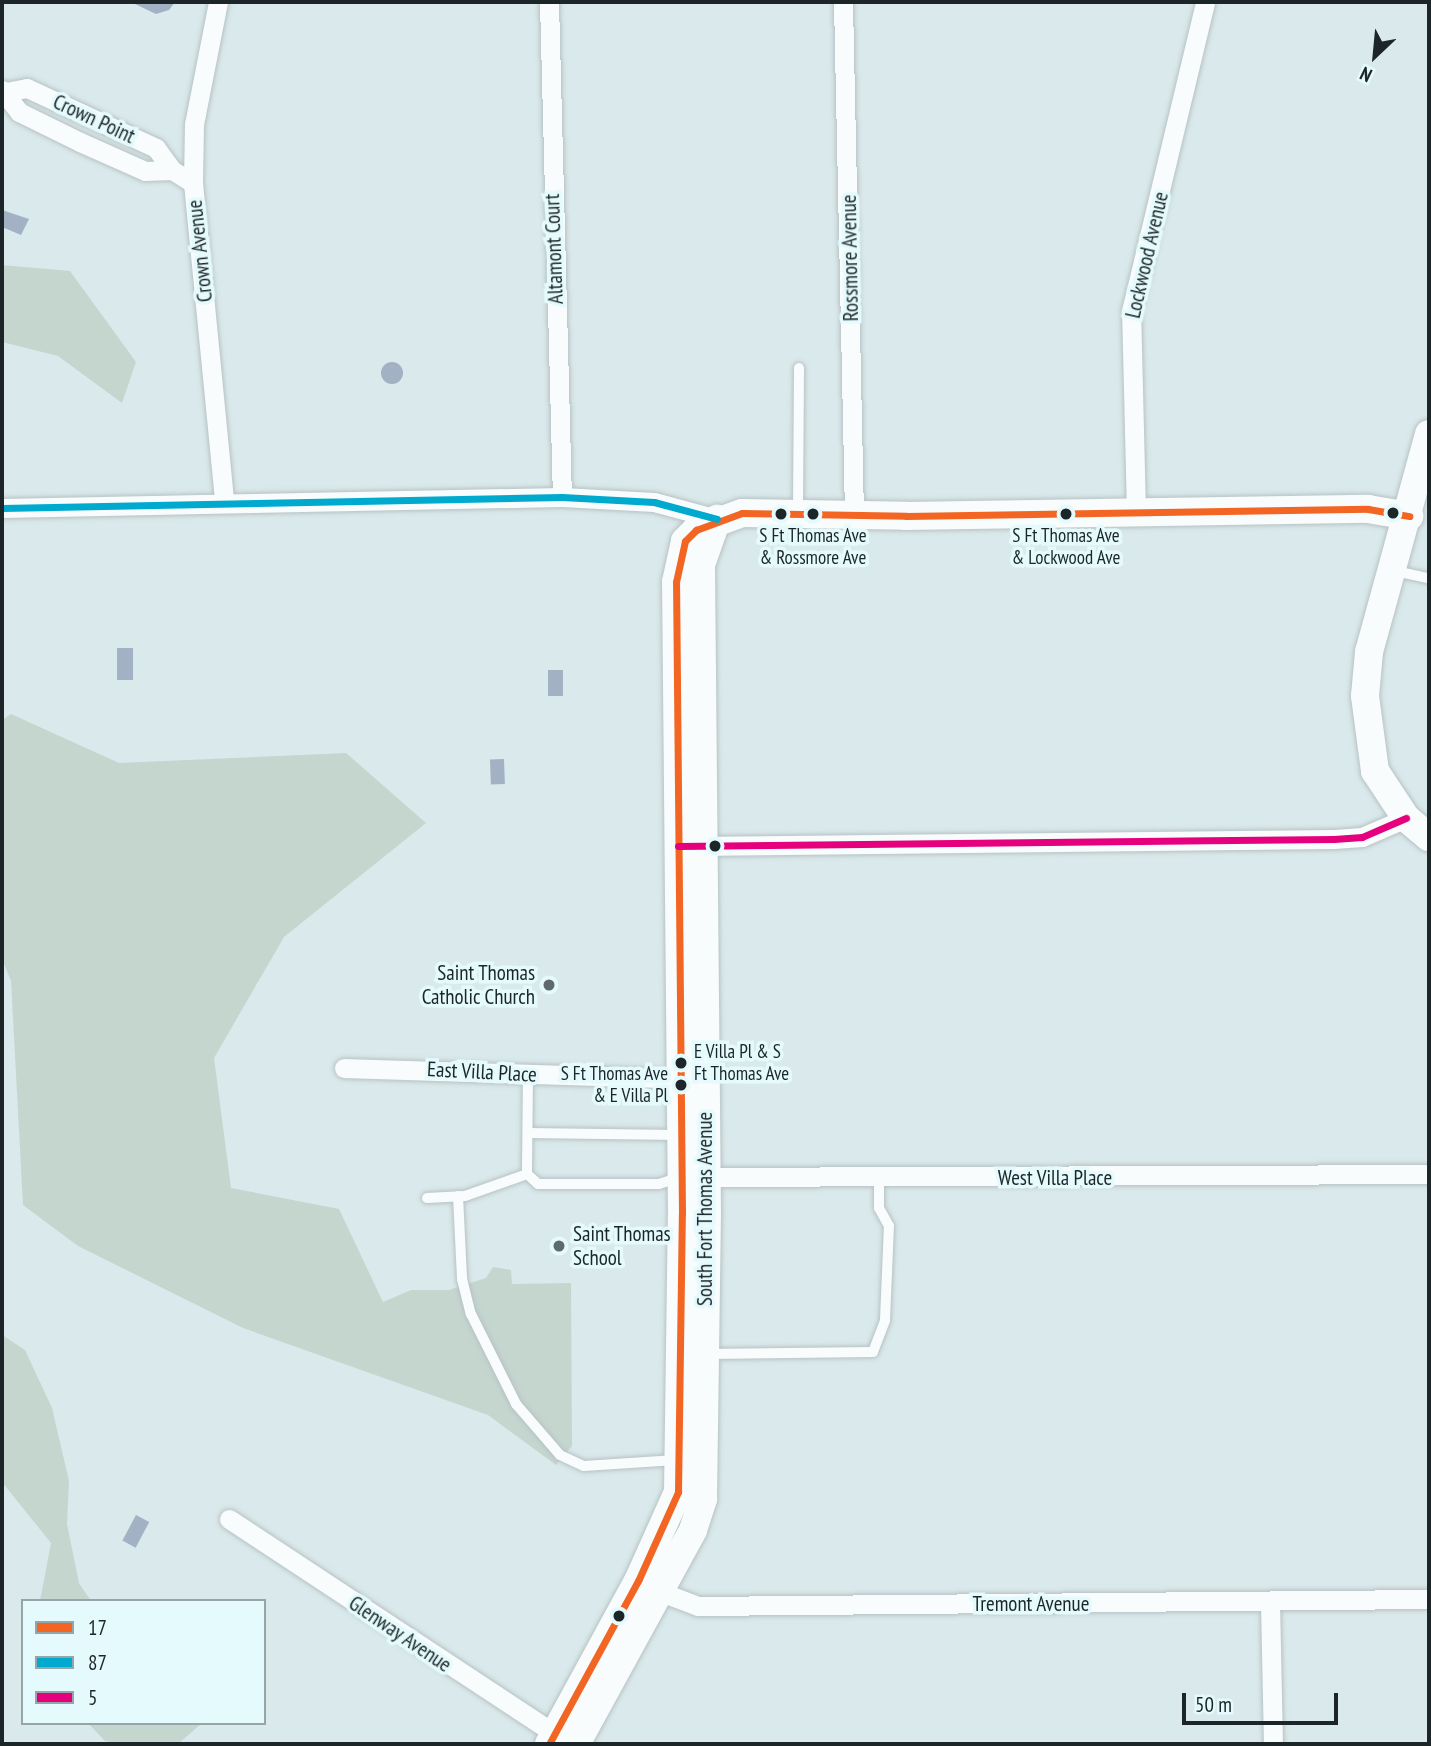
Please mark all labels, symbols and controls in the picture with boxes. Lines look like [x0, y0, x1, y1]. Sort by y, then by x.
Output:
north arrow [1340, 21, 1410, 91]
text: N [1356, 62, 1376, 88]
street label: Crown Point [49, 89, 139, 149]
street label: Lockwood Avenue [1120, 189, 1174, 321]
street label: Altamont Court [539, 193, 569, 305]
street label: Rossmore Avenue [836, 194, 864, 322]
street label: Crown Avenue [182, 198, 218, 304]
unlabelled marker [1386, 506, 1400, 520]
unlabelled marker [774, 507, 788, 521]
marker: S Ft Thomas Ave & Rossmore Ave [806, 507, 820, 521]
marker: S Ft Thomas Ave & Lockwood Ave [1059, 507, 1073, 521]
place label: S Ft Thomas Ave & Rossmore Ave [759, 525, 867, 569]
place label: S Ft Thomas Ave & Lockwood Ave [1011, 525, 1121, 569]
unlabelled marker [708, 839, 722, 853]
place label: Saint Thomas Catholic Church [421, 960, 535, 1010]
marker: Saint Thomas Catholic Church [541, 977, 557, 993]
place label: E Villa Pl & S Ft Thomas Ave [694, 1041, 790, 1085]
marker: E Villa Pl & S Ft Thomas Ave [674, 1056, 688, 1070]
street label: East Villa Place [426, 1057, 538, 1087]
place label: S Ft Thomas Ave & E Villa Pl [560, 1063, 668, 1107]
marker: S Ft Thomas Ave & E Villa Pl [674, 1078, 688, 1092]
street label: South Fort Thomas Avenue [692, 1111, 718, 1307]
street label: West Villa Place [998, 1165, 1112, 1191]
place label: Saint Thomas School [573, 1221, 671, 1271]
marker: Saint Thomas School [551, 1238, 567, 1254]
street label: Glenway Avenue [343, 1590, 457, 1678]
street label: Tremont Avenue [972, 1591, 1090, 1617]
legend [21, 1599, 266, 1725]
unlabelled marker [612, 1609, 626, 1623]
text: 17 [88, 1614, 107, 1641]
text: 87 [88, 1649, 107, 1676]
scale bar [1186, 1680, 1342, 1724]
text: 5 [88, 1684, 97, 1711]
text: 50 m [1195, 1691, 1232, 1718]

